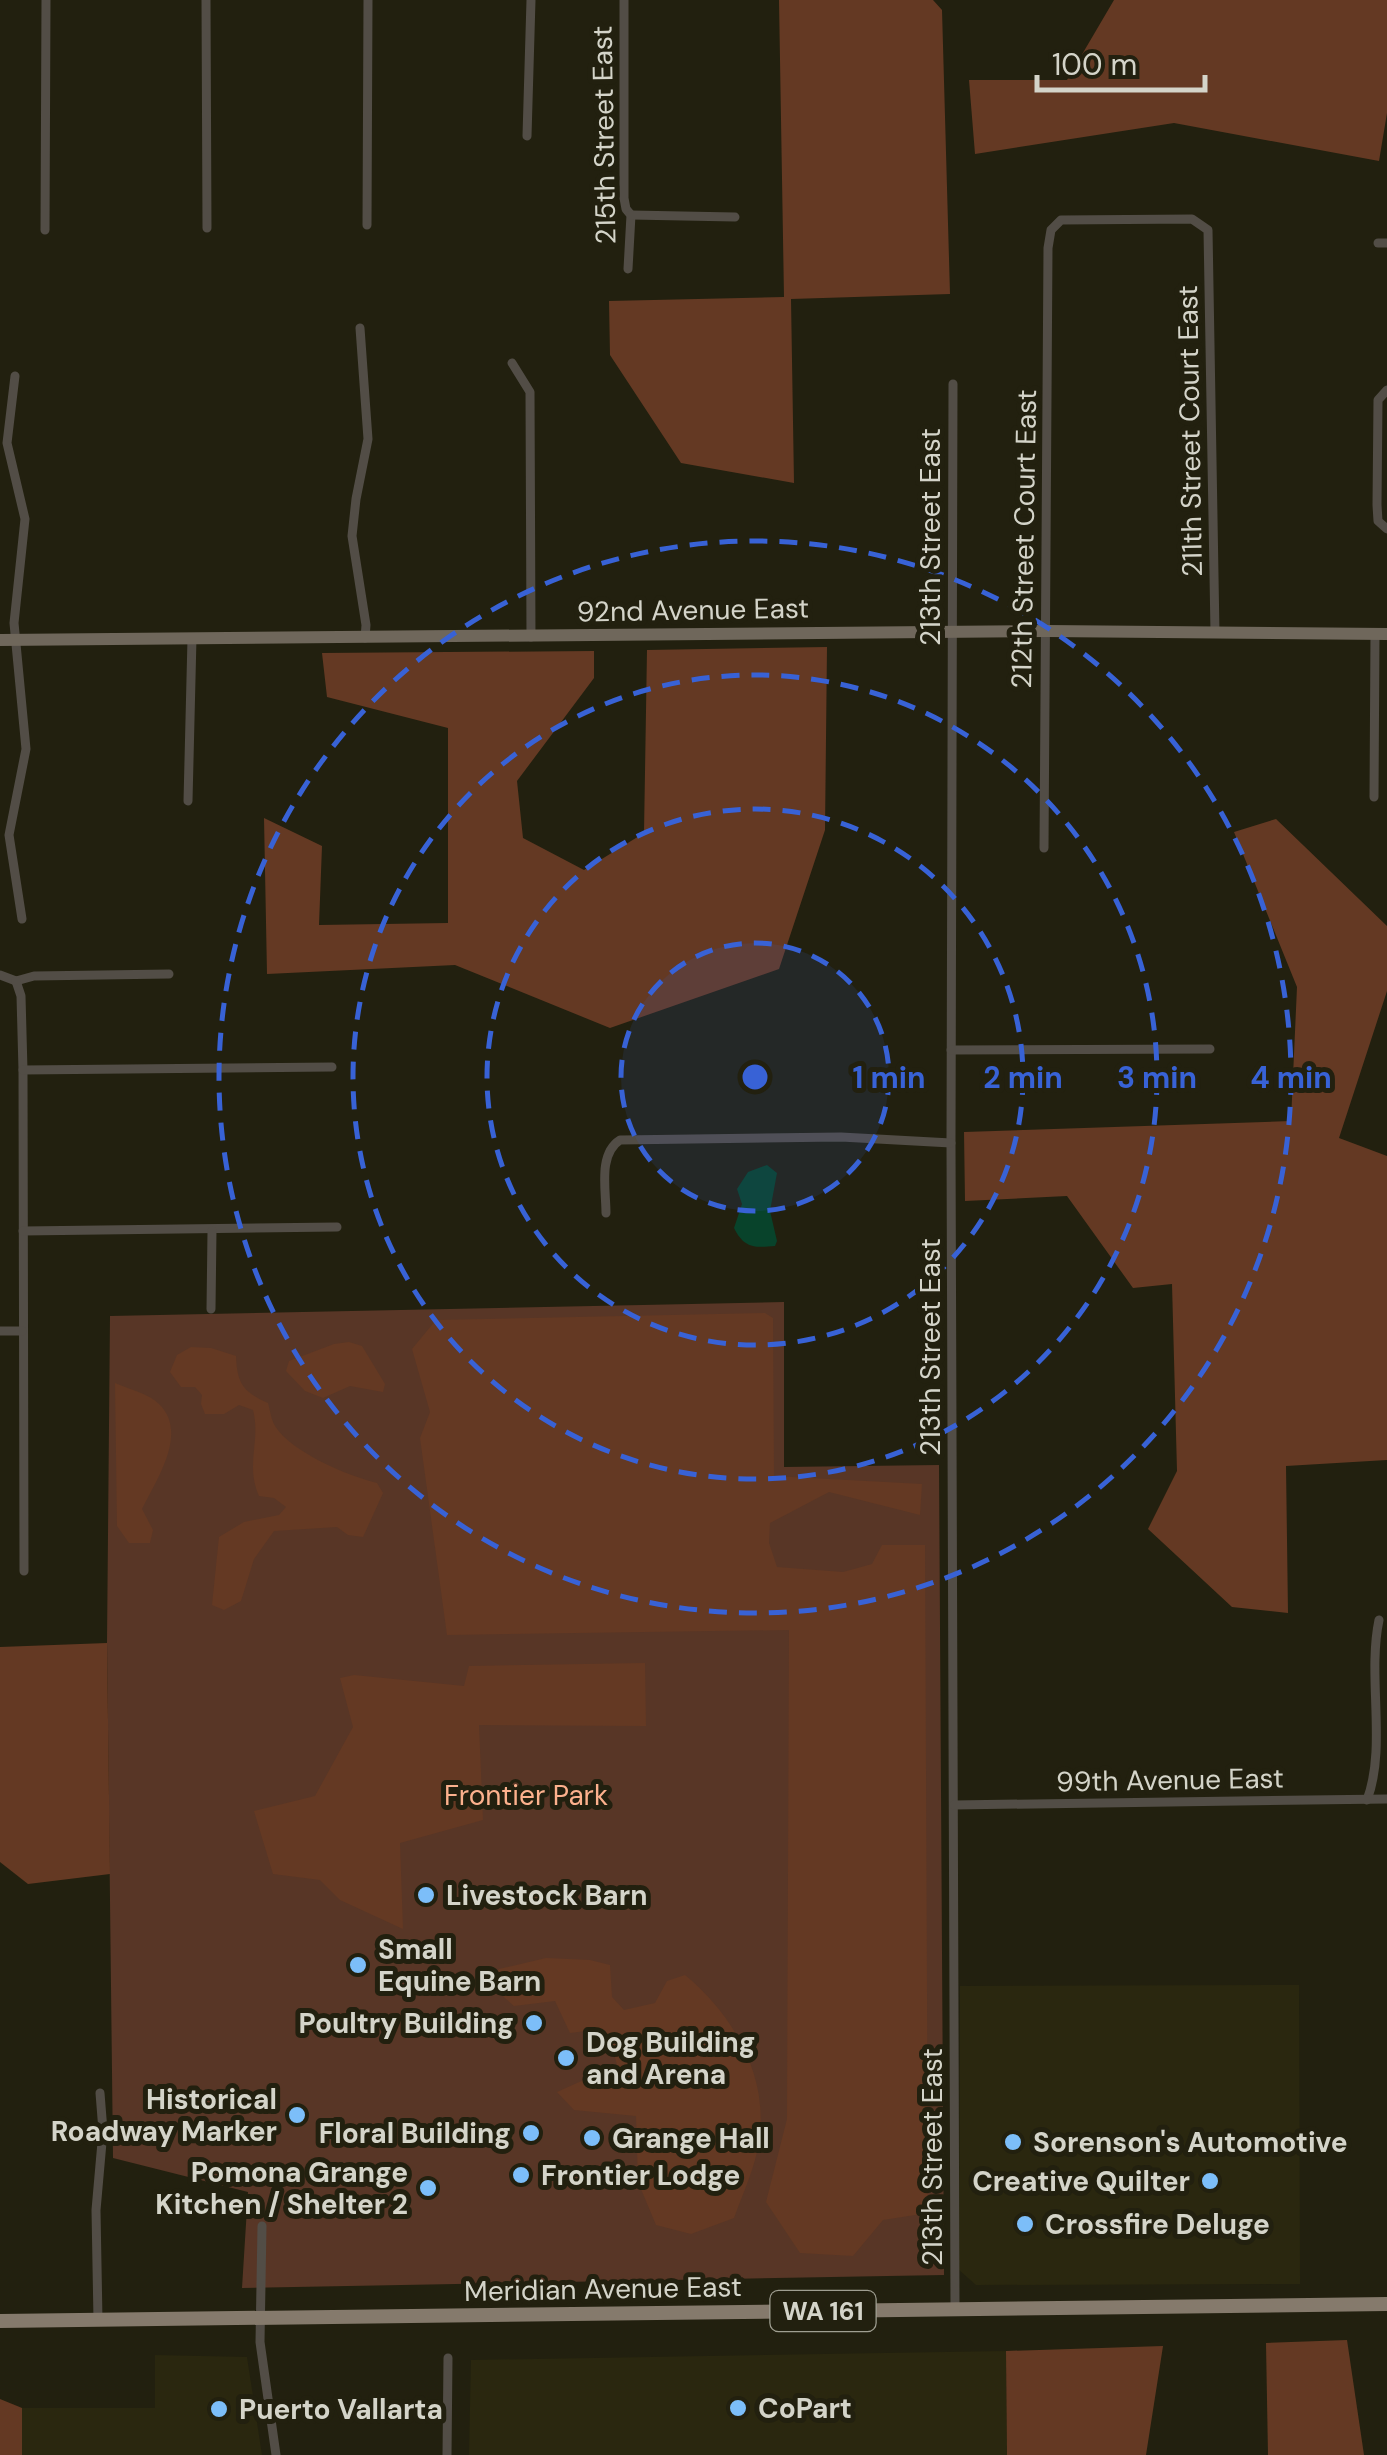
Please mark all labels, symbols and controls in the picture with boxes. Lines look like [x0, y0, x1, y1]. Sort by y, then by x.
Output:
street label: 215th Street East [584, 25, 624, 245]
scale bar [1037, 30, 1204, 92]
text: 100 m [1052, 45, 1137, 84]
street label: 211th Street Court East [1169, 285, 1211, 577]
street label: 212th Street Court East [1003, 389, 1045, 689]
street label: 213th Street East [912, 428, 949, 646]
street label: 92nd Avenue East [577, 589, 809, 631]
text: 1 min [853, 1058, 925, 1097]
text: 2 min [983, 1058, 1063, 1097]
text: 3 min [1117, 1058, 1197, 1097]
text: 4 min [1250, 1058, 1332, 1097]
centre of rings [737, 1059, 773, 1095]
street label: 213th Street East [912, 1238, 949, 1456]
street label: 99th Avenue East [1056, 1760, 1284, 1800]
park label: Frontier Park [444, 1777, 608, 1814]
place label: Livestock Barn [446, 1877, 647, 1914]
marker: Livestock Barn [415, 1884, 437, 1906]
place label: Small Equine Barn [378, 1931, 541, 2000]
marker: Small Equine Barn [347, 1954, 369, 1976]
place label: Poultry Building [298, 2005, 514, 2042]
marker: Poultry Building [523, 2012, 545, 2034]
place label: Dog Building and Arena [586, 2024, 755, 2093]
marker: Dog Building and Arena [555, 2047, 577, 2069]
street label: 213th Street East [914, 2048, 951, 2266]
place label: Historical Roadway Marker [51, 2081, 277, 2150]
marker: Historical Roadway Marker [286, 2104, 308, 2126]
place label: Floral Building [319, 2115, 511, 2152]
place label: Grange Hall [612, 2120, 770, 2157]
marker: Floral Building [520, 2122, 542, 2144]
place label: Sorenson's Automotive [1033, 2124, 1348, 2161]
marker: Grange Hall [581, 2127, 603, 2149]
marker: Sorenson's Automotive [1002, 2131, 1024, 2153]
place label: Pomona Grange Kitchen / Shelter 2 [155, 2154, 408, 2223]
place label: Frontier Lodge [541, 2157, 740, 2194]
place label: Creative Quilter [972, 2163, 1190, 2200]
marker: Frontier Lodge [510, 2164, 532, 2186]
marker: Creative Quilter [1199, 2170, 1221, 2192]
marker: Pomona Grange Kitchen / Shelter 2 [417, 2177, 439, 2199]
place label: Crossfire Deluge [1045, 2206, 1270, 2243]
marker: Crossfire Deluge [1014, 2213, 1036, 2235]
street label: Meridian Avenue East [464, 2268, 742, 2310]
road number: WA 161 [770, 2291, 876, 2331]
place label: CoPart [758, 2390, 852, 2427]
place label: Puerto Vallarta [239, 2391, 443, 2428]
marker: CoPart [727, 2397, 749, 2419]
marker: Puerto Vallarta [208, 2398, 230, 2420]

